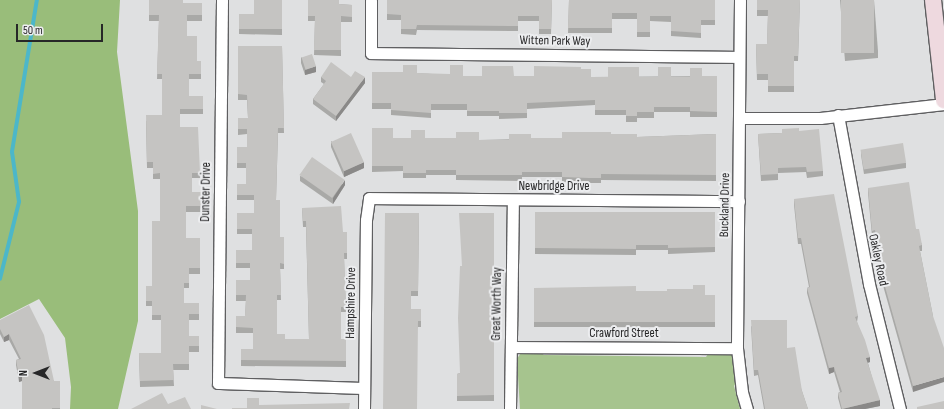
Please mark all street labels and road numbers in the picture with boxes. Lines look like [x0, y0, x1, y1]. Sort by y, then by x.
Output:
street label: Witten Park Way [520, 33, 590, 49]
street label: Dunster Drive [198, 162, 214, 222]
street label: Buckland Drive [717, 173, 733, 237]
street label: Newbridge Drive [518, 178, 590, 194]
street label: Oakley Road [865, 233, 891, 287]
street label: Hampshire Drive [343, 267, 359, 339]
street label: Great Worth Way [489, 267, 505, 341]
street label: Crawford Street [589, 325, 659, 341]

